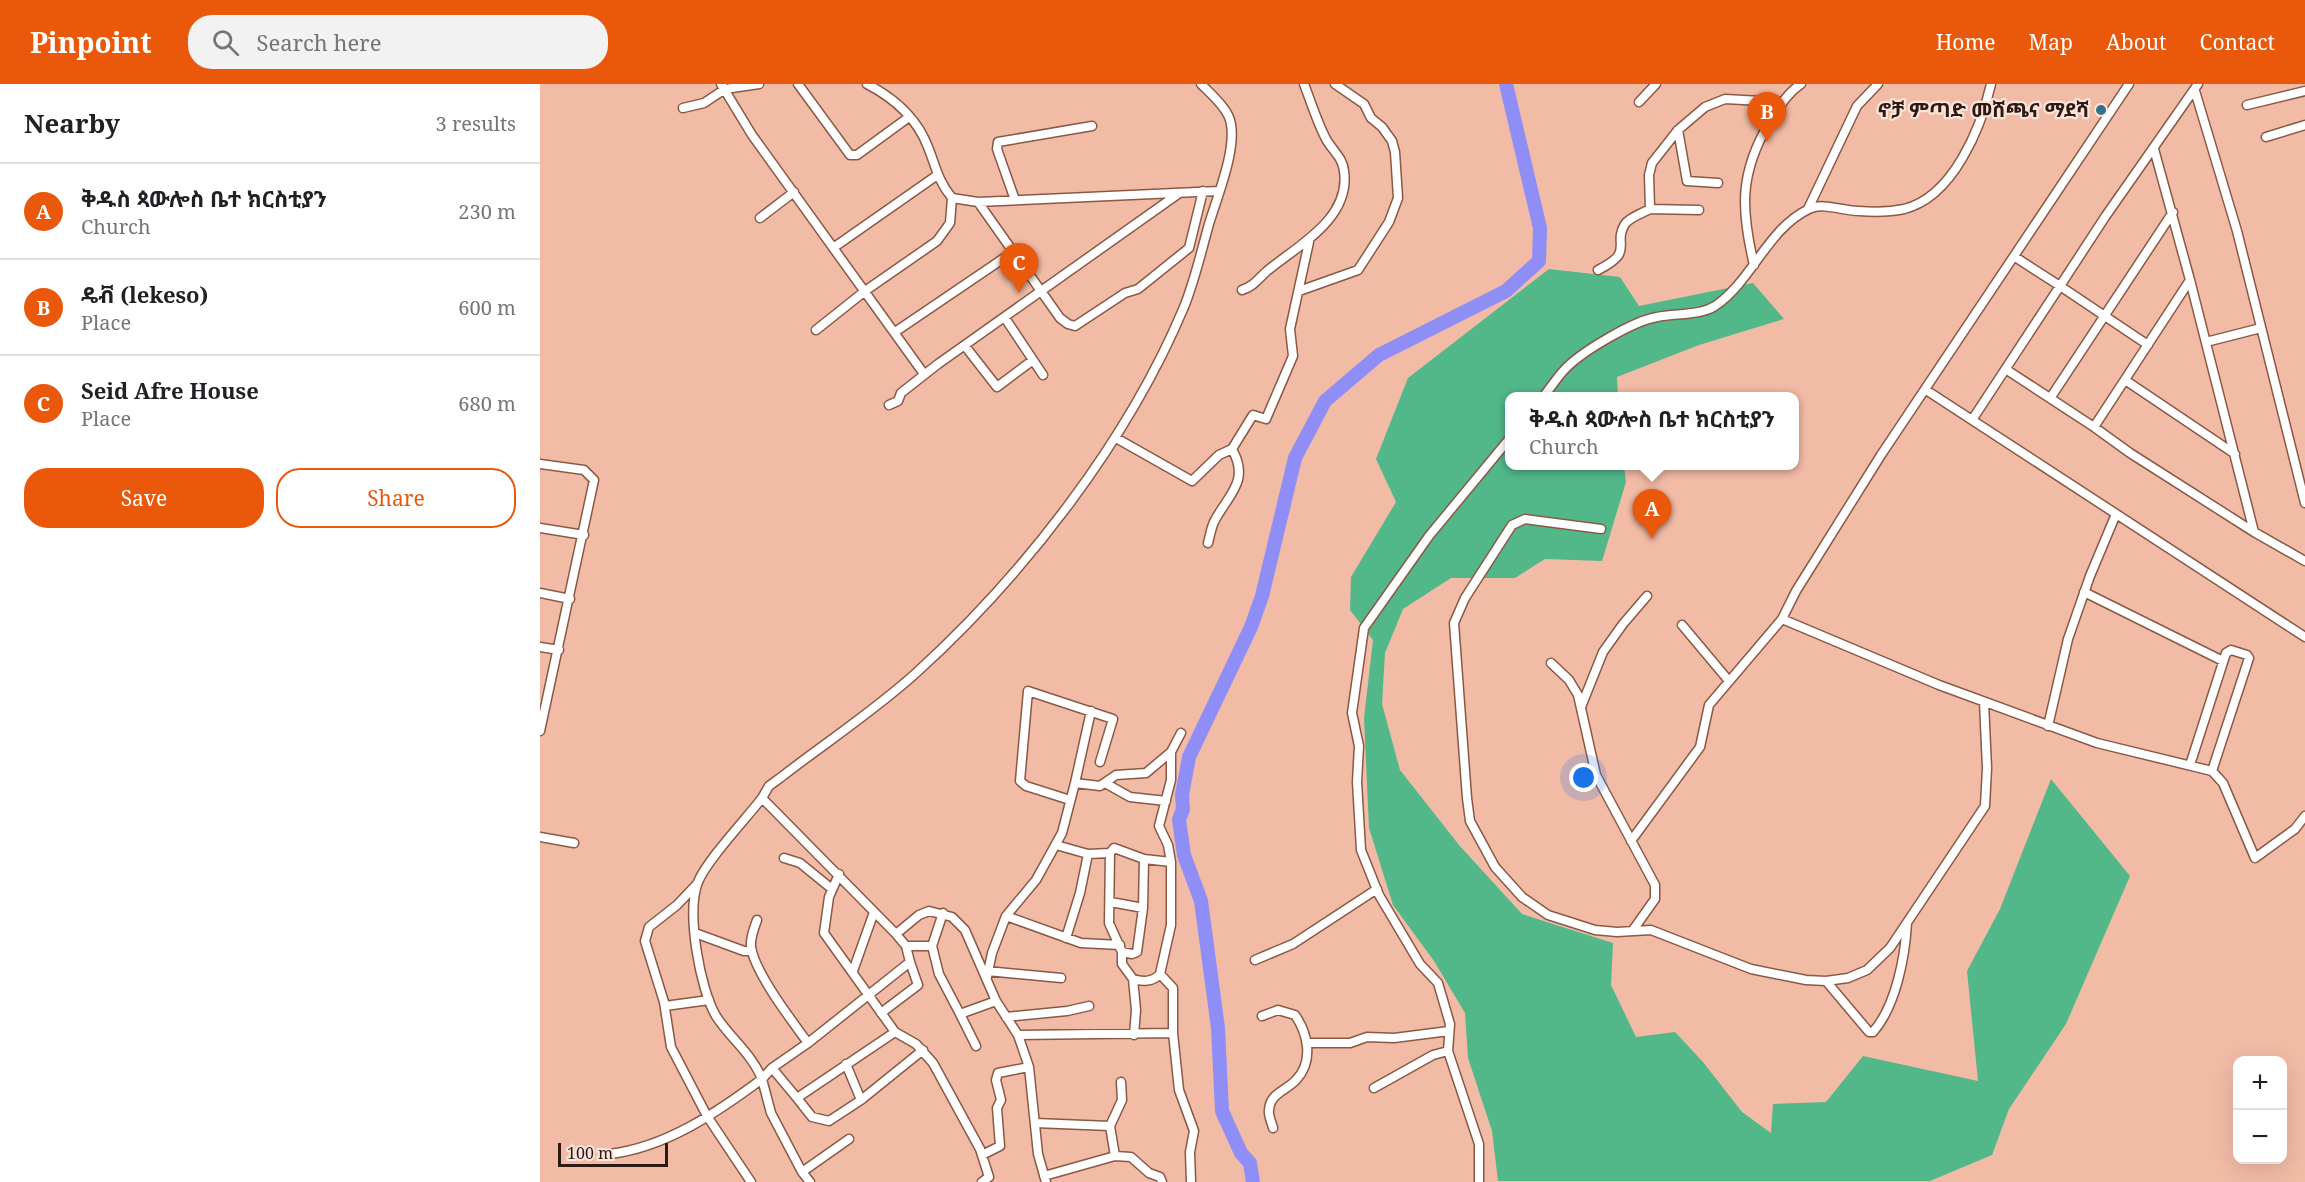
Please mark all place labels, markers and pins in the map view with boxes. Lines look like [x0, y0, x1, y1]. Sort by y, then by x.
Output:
pin: B [1748, 92, 1786, 142]
place label: ኖቻ ምጣድ መሸጫና ማደሻ [1877, 96, 2089, 123]
marker: ኖቻ ምጣድ መሸጫና ማደሻ [2094, 103, 2108, 117]
pin: C [1000, 244, 1038, 293]
pin: A [1632, 490, 1672, 539]

